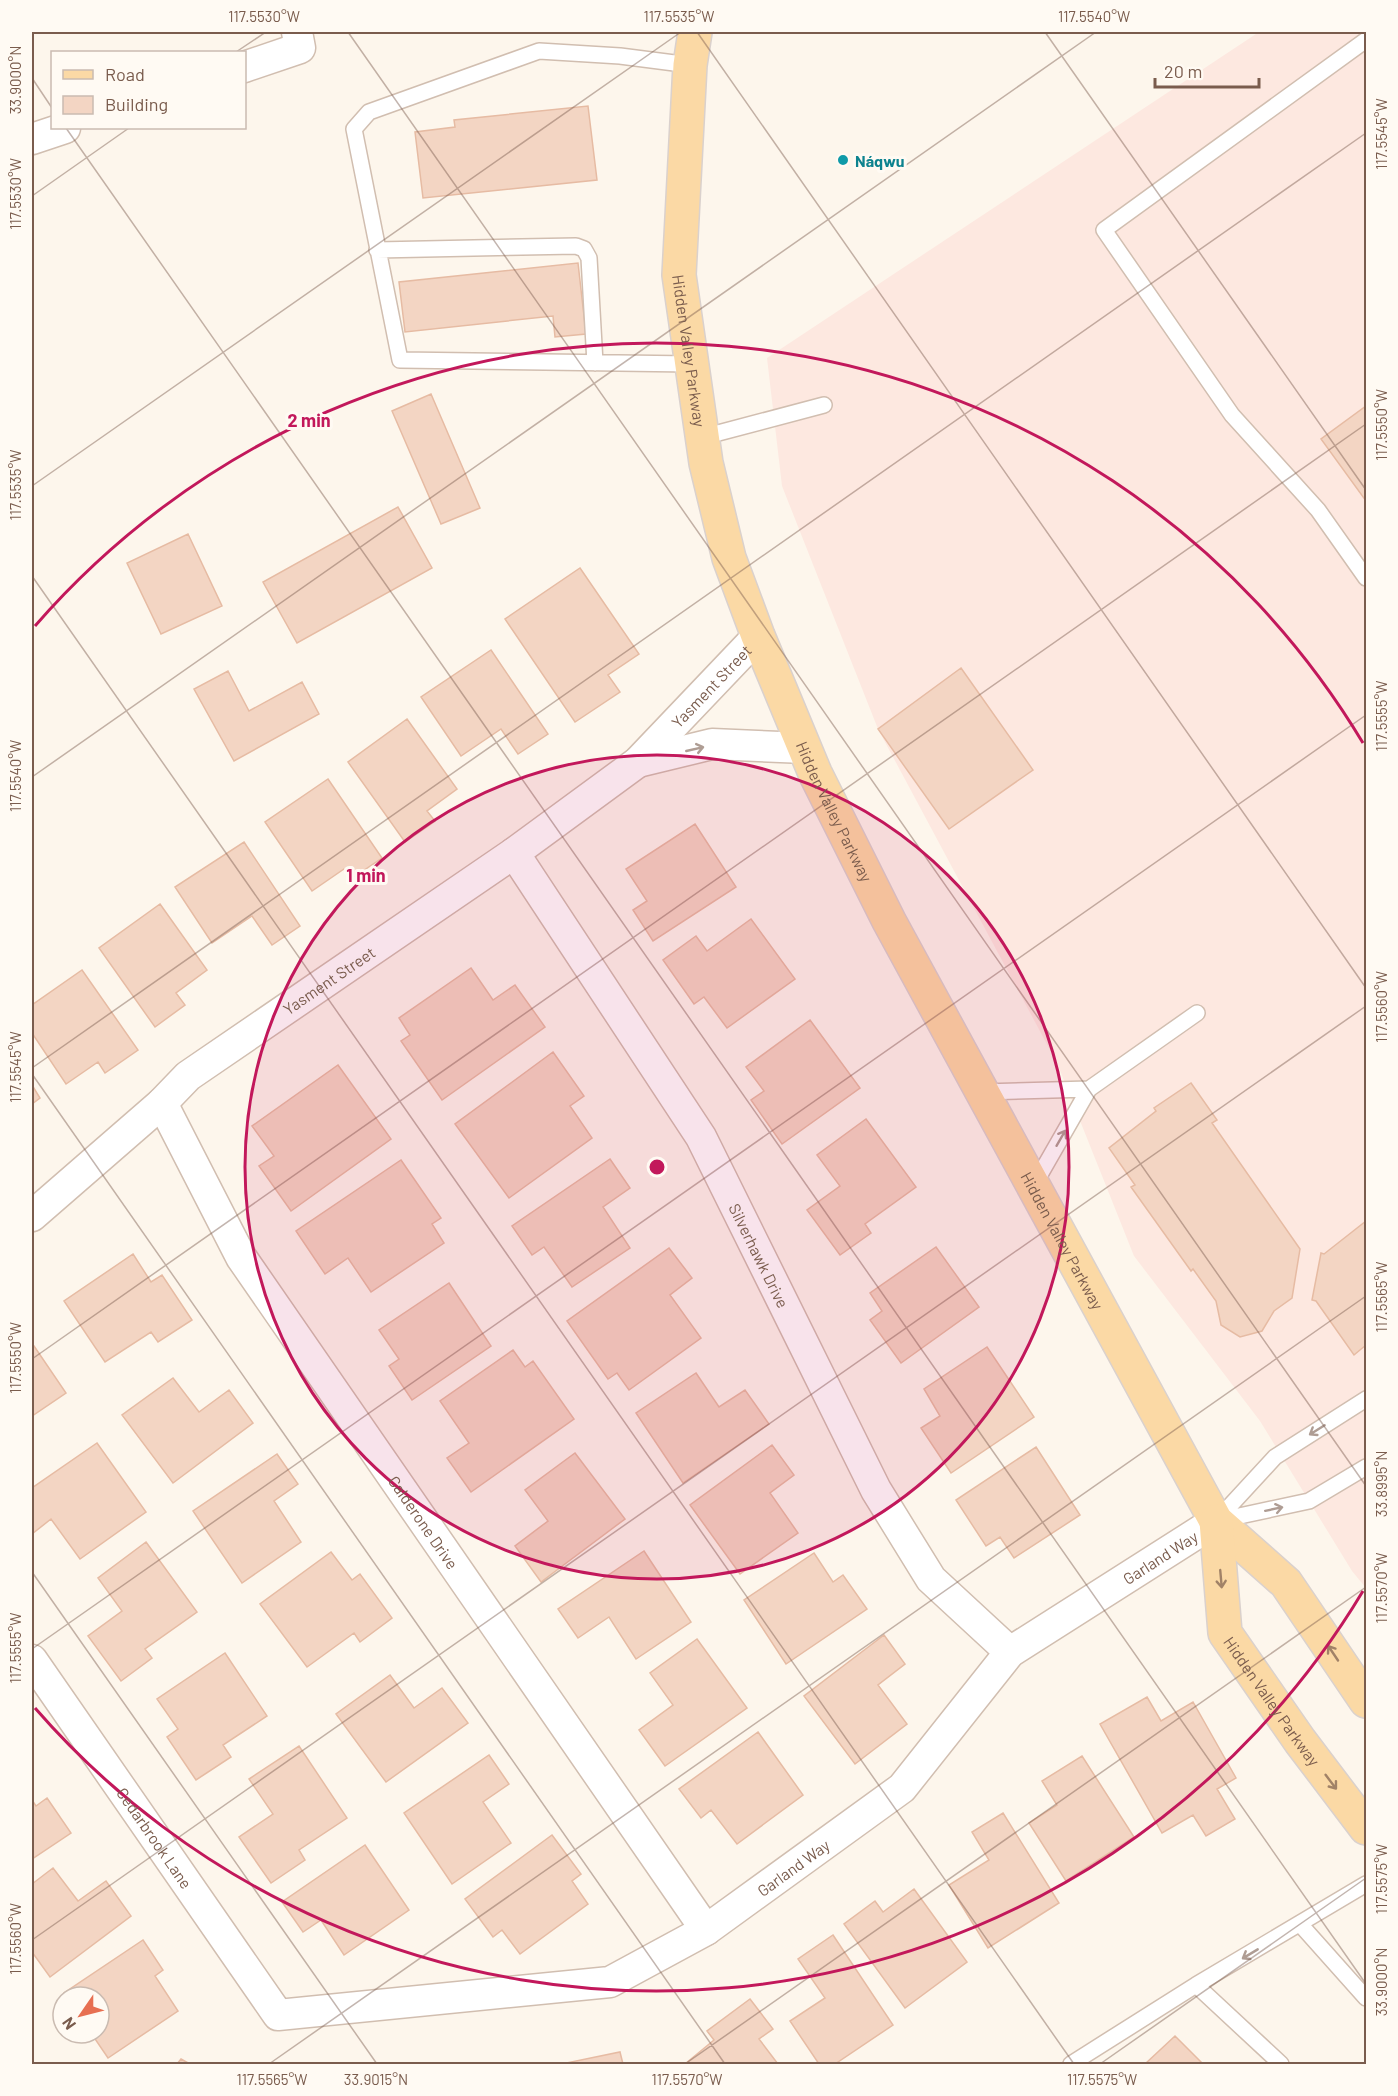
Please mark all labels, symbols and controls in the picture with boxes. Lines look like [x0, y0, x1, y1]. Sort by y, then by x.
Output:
text: 117.5530°W [228, 7, 300, 25]
text: 117.5535°W [644, 7, 714, 25]
text: 117.5540°W [1058, 7, 1130, 25]
text: 33.9000°N [6, 46, 24, 114]
legend [51, 51, 246, 129]
scale bar [1155, 51, 1258, 89]
text: 20 m [1164, 60, 1202, 82]
text: Road [105, 63, 145, 85]
text: Building [105, 93, 168, 115]
text: 117.5545°W [1372, 98, 1390, 170]
place label: Náqwu [855, 151, 904, 170]
marker: Náqwu [836, 153, 850, 167]
text: 117.5530°W [6, 158, 24, 230]
street label: Hidden Valley Parkway [670, 273, 710, 429]
text: 117.5550°W [1372, 389, 1390, 461]
text: 2 min [287, 409, 331, 431]
text: 117.5535°W [6, 450, 24, 520]
street label: Yasment Street [667, 640, 755, 731]
text: 117.5555°W [1372, 681, 1390, 751]
street label: Hidden Valley Parkway [793, 738, 877, 885]
text: 117.5540°W [6, 740, 24, 812]
one-way arrow [685, 742, 704, 754]
text: 1 min [346, 864, 386, 886]
street label: Yasment Street [279, 942, 378, 1018]
text: 117.5560°W [1372, 971, 1390, 1043]
text: 117.5545°W [6, 1031, 24, 1103]
one-way arrow [1056, 1129, 1067, 1147]
centre of rings [647, 1157, 667, 1177]
street label: Hidden Valley Parkway [1018, 1168, 1108, 1313]
street label: Silverhawk Drive [726, 1200, 793, 1311]
text: 117.5565°W [1372, 1262, 1390, 1332]
text: 117.5550°W [6, 1322, 24, 1394]
one-way arrow [1309, 1425, 1326, 1437]
text: 33.8995°N [1372, 1451, 1390, 1517]
street label: Calderone Drive [385, 1472, 463, 1572]
one-way arrow [1263, 1503, 1283, 1514]
street label: Garland Way [1119, 1526, 1201, 1587]
text: 117.5570°W [1372, 1552, 1390, 1624]
one-way arrow [1216, 1568, 1227, 1588]
text: 117.5555°W [6, 1613, 24, 1683]
street label: Hidden Valley Parkway [1220, 1632, 1325, 1770]
one-way arrow [1327, 1645, 1339, 1661]
one-way arrow [1324, 1774, 1337, 1790]
street label: Cedarbrook Lane [113, 1783, 197, 1892]
street label: Garland Way [753, 1834, 833, 1900]
text: 117.5575°W [1372, 1844, 1390, 1914]
text: 117.5560°W [6, 1903, 24, 1975]
one-way arrow [1242, 1948, 1259, 1960]
text: 33.9000°N [1372, 1948, 1390, 2016]
north arrow [51, 1985, 111, 2045]
text: N [57, 2014, 79, 2034]
text: 117.5565°W [237, 2070, 307, 2088]
text: 33.9015°N [344, 2070, 408, 2088]
text: 117.5570°W [651, 2070, 723, 2088]
text: 117.5575°W [1067, 2070, 1137, 2088]

